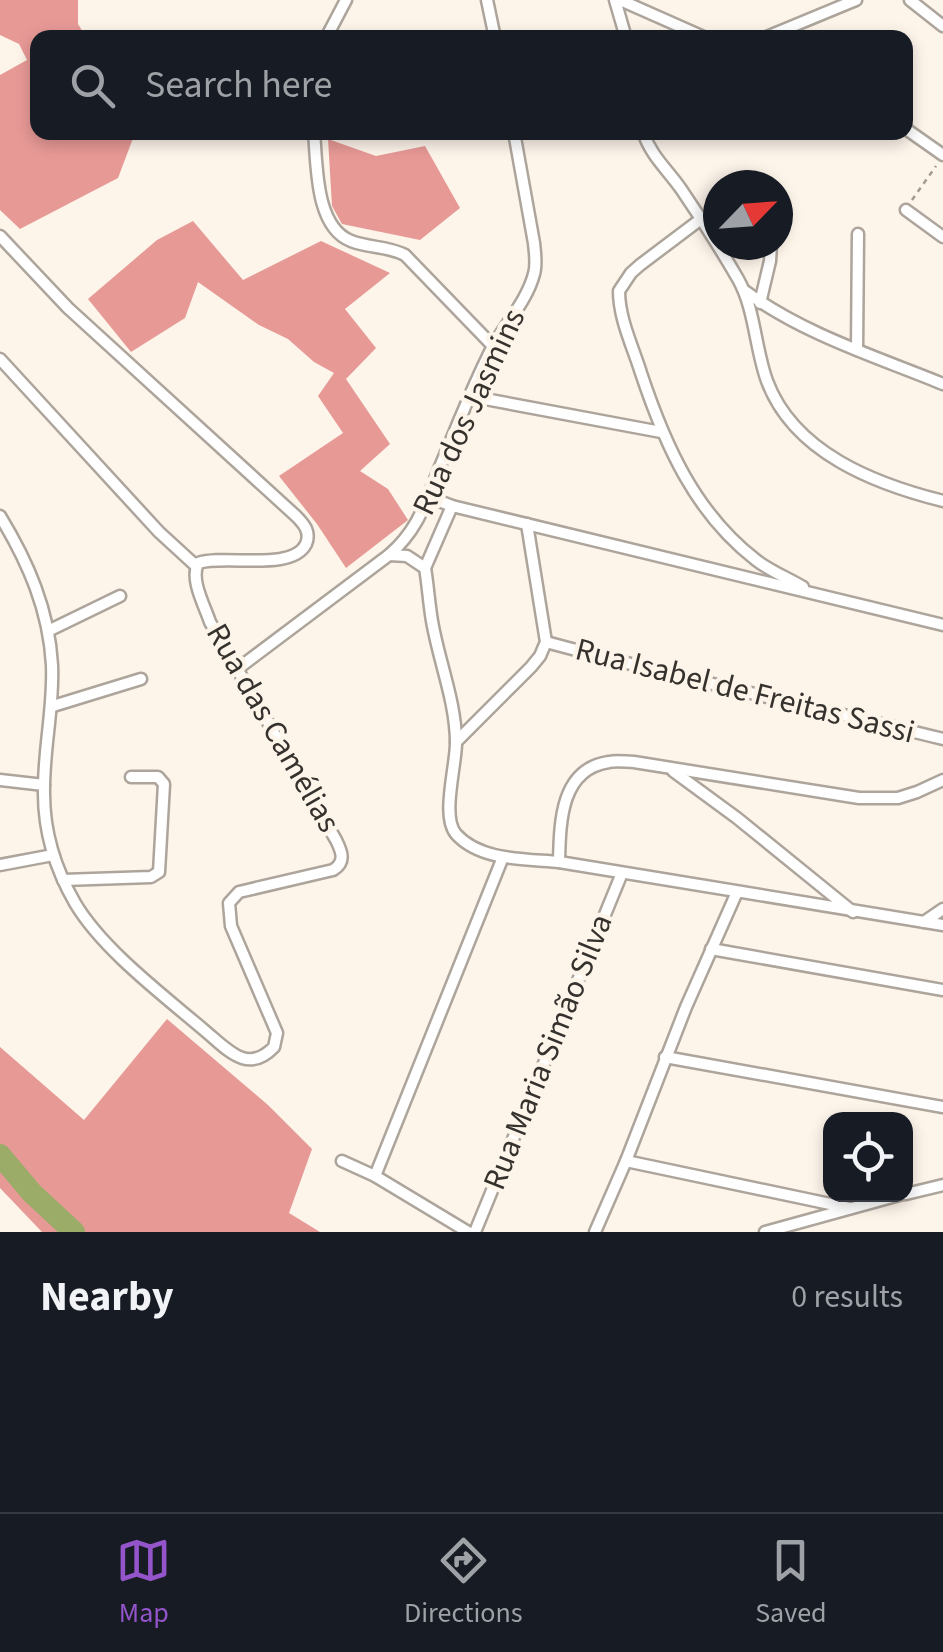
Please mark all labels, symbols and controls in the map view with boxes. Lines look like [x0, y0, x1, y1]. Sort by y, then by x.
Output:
search box [30, 30, 913, 140]
icon: search [65, 58, 120, 113]
text: Search here [145, 58, 332, 112]
north arrow [703, 170, 793, 260]
street label: Rua dos Jasmins [401, 301, 537, 523]
street label: Rua das Camélias [195, 615, 351, 841]
street label: Rua Isabel de Freitas Sassi [571, 627, 919, 755]
street label: Rua Maria Simão Silva [472, 907, 624, 1197]
map controls [823, 1112, 913, 1202]
button: locate [823, 1112, 913, 1202]
text: Nearby [40, 1267, 174, 1327]
text: 0 results [791, 1274, 903, 1320]
tab: Map [116, 1533, 171, 1633]
tab: Directions [404, 1533, 523, 1633]
tab: Saved [755, 1533, 827, 1633]

